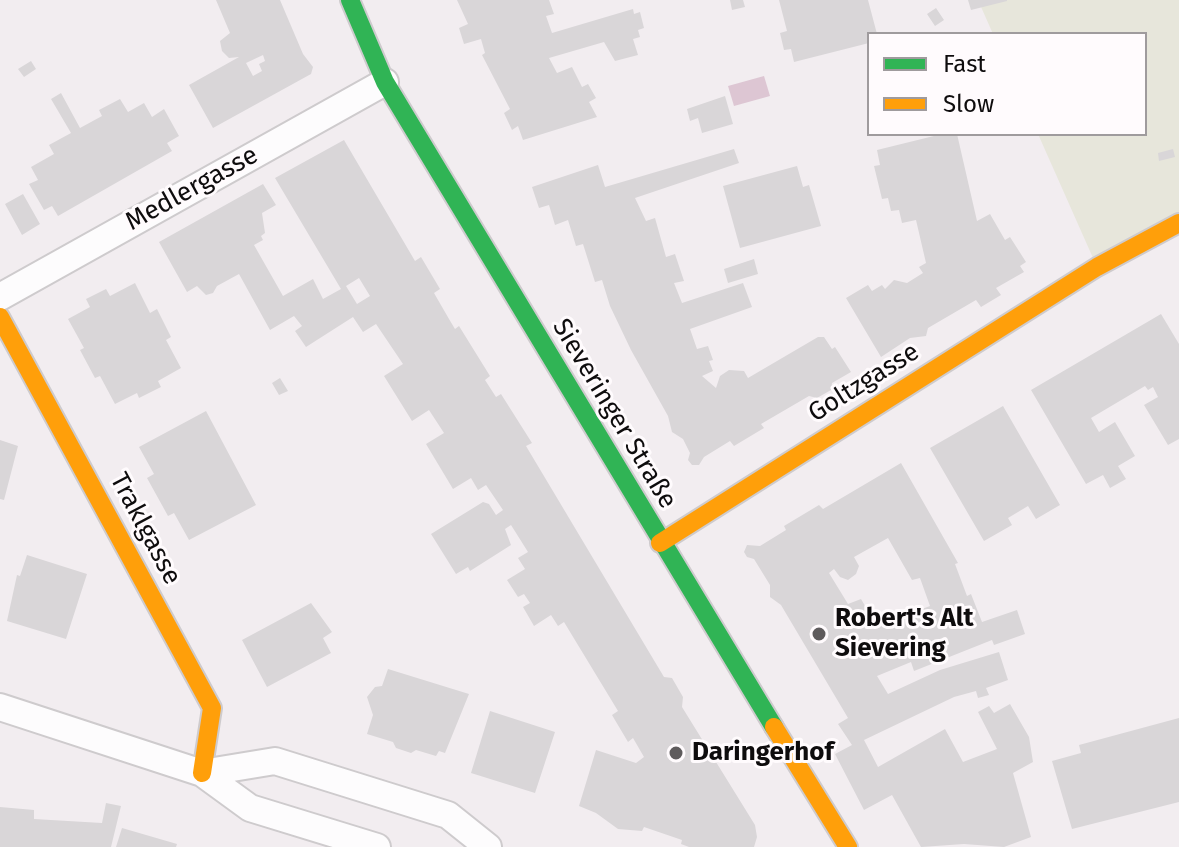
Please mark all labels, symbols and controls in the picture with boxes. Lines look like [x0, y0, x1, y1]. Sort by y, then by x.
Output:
legend [867, 32, 1147, 136]
text: Fast [943, 50, 986, 78]
text: Slow [943, 90, 994, 118]
street label: Medlergasse [120, 140, 264, 238]
street label: Sieveringer Straße [545, 314, 683, 514]
street label: Goltzgasse [803, 337, 925, 429]
street label: Traklgasse [103, 468, 187, 590]
place label: Robert's Alt Sievering [835, 603, 974, 664]
marker: Robert's Alt Sievering [810, 625, 828, 643]
place label: Daringerhof [692, 737, 834, 769]
marker: Daringerhof [667, 744, 685, 762]

